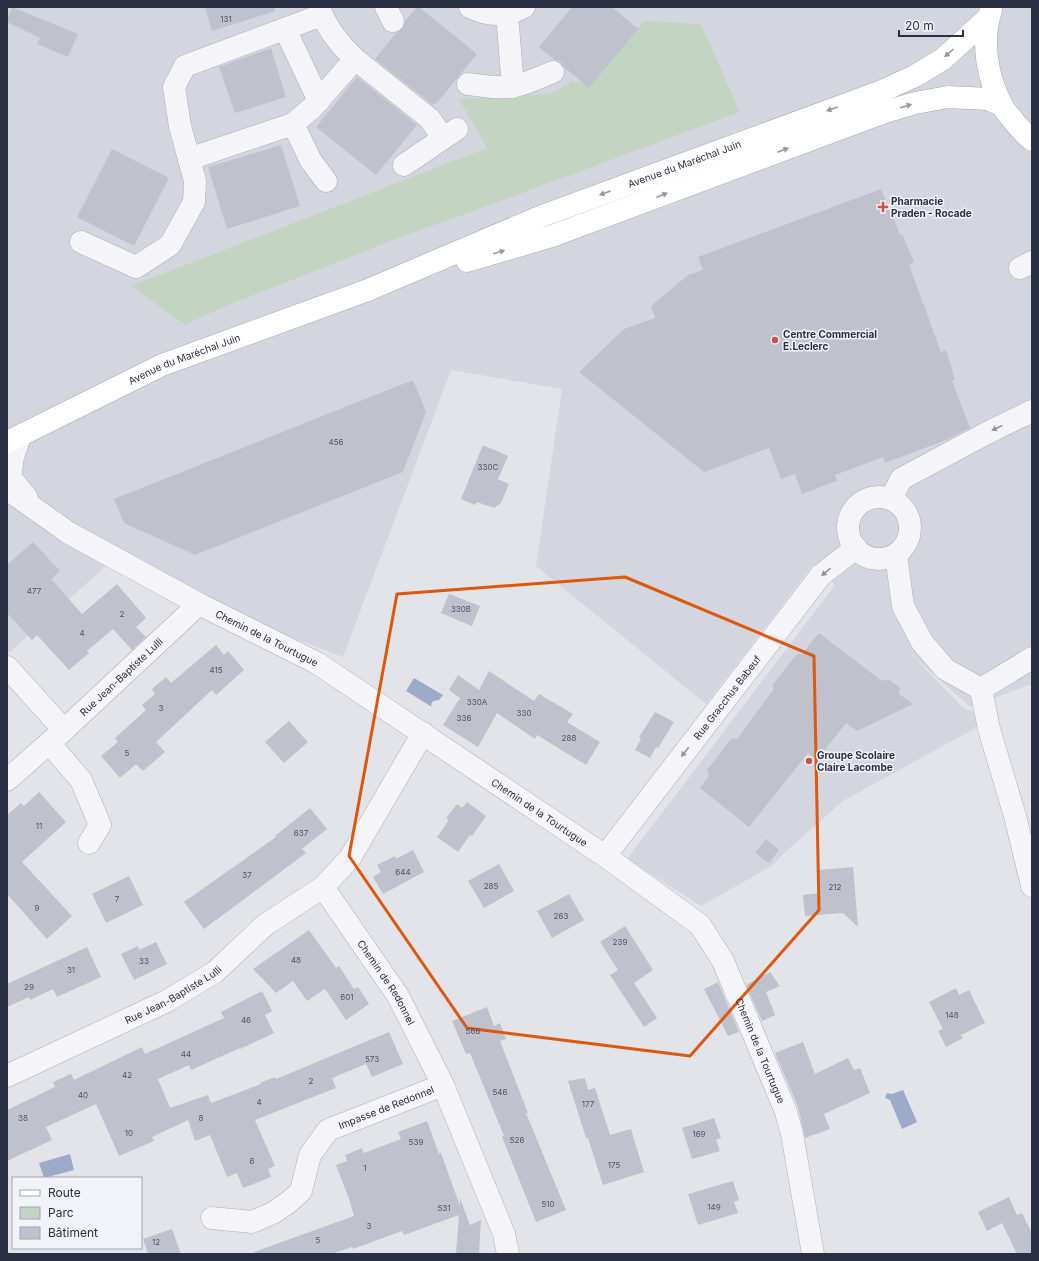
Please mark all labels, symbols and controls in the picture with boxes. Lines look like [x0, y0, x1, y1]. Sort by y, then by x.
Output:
scale bar [899, 12, 963, 38]
house number: 131 [220, 14, 232, 24]
text: 20 m [905, 18, 934, 33]
one-way arrow [944, 48, 954, 58]
one-way arrow [900, 103, 912, 109]
one-way arrow [826, 107, 838, 113]
street label: Avenue du Maréchal Juin [626, 137, 743, 190]
one-way arrow [778, 146, 790, 152]
one-way arrow [599, 190, 611, 196]
one-way arrow [656, 192, 668, 198]
place label: Pharmacie Praden - Rocade [891, 195, 972, 219]
marker: Pharmacie Praden - Rocade [878, 202, 888, 212]
one-way arrow [494, 249, 506, 255]
place label: Centre Commercial E.Leclerc [783, 328, 877, 352]
street label: Avenue du Maréchal Juin [126, 331, 242, 387]
marker: Centre Commercial E.Leclerc [770, 335, 780, 345]
one-way arrow [991, 425, 1003, 431]
house number: 456 [329, 437, 344, 447]
house number: 330C [478, 462, 499, 472]
one-way arrow [820, 568, 831, 576]
house number: 477 [27, 586, 42, 596]
house number: 330B [451, 604, 471, 614]
street label: Chemin de la Tourtugue [213, 607, 320, 669]
house number: 2 [120, 609, 125, 619]
house number: 4 [79, 628, 85, 638]
street label: Rue Jean-Baptiste Lulli [77, 635, 165, 718]
street label: Rue Gracchus Babeuf [691, 653, 763, 742]
house number: 415 [209, 665, 223, 675]
house number: 330A [467, 697, 488, 707]
house number: 3 [159, 703, 164, 713]
house number: 330 [517, 708, 531, 718]
house number: 336 [457, 713, 471, 723]
house number: 288 [562, 733, 576, 743]
one-way arrow [681, 746, 690, 757]
house number: 5 [125, 748, 130, 758]
place label: Groupe Scolaire Claire Lacombe [817, 749, 895, 773]
marker: Groupe Scolaire Claire Lacombe [804, 756, 814, 766]
street label: Chemin de la Tourtugue [489, 776, 590, 849]
house number: 11 [36, 821, 42, 831]
house number: 637 [294, 828, 309, 838]
house number: 644 [395, 867, 411, 877]
house number: 37 [242, 870, 252, 880]
house number: 285 [484, 881, 498, 891]
house number: 212 [828, 882, 842, 892]
house number: 7 [115, 894, 120, 904]
house number: 9 [35, 903, 40, 913]
house number: 263 [554, 911, 568, 921]
house number: 239 [613, 937, 627, 947]
street label: Chemin de Redonnel [355, 938, 418, 1027]
house number: 48 [291, 955, 301, 965]
house number: 33 [139, 956, 149, 966]
street label: Rue Jean-Baptiste Lulli [123, 963, 224, 1026]
house number: 31 [67, 965, 75, 975]
house number: 29 [24, 982, 34, 992]
house number: 601 [340, 992, 354, 1002]
street label: Chemin de la Tourtugue [733, 996, 788, 1105]
house number: 148 [945, 1010, 959, 1020]
house number: 46 [241, 1015, 251, 1025]
house number: 566 [466, 1026, 480, 1036]
house number: 44 [181, 1049, 191, 1059]
house number: 573 [365, 1054, 379, 1064]
house number: 42 [122, 1070, 132, 1080]
house number: 2 [309, 1076, 314, 1086]
street label: Impasse de Redonnel [337, 1083, 436, 1131]
house number: 546 [493, 1087, 508, 1097]
house number: 40 [78, 1090, 88, 1100]
house number: 4 [256, 1097, 262, 1107]
house number: 177 [582, 1099, 595, 1109]
house number: 38 [18, 1113, 28, 1123]
house number: 8 [199, 1113, 204, 1123]
house number: 10 [125, 1128, 133, 1138]
house number: 169 [692, 1129, 706, 1139]
house number: 526 [510, 1135, 524, 1145]
house number: 539 [409, 1137, 423, 1147]
house number: 6 [250, 1156, 255, 1166]
house number: 175 [608, 1160, 620, 1170]
house number: 1 [363, 1163, 367, 1173]
legend [12, 1177, 142, 1249]
text: Route [48, 1185, 81, 1200]
house number: 510 [541, 1199, 555, 1209]
house number: 149 [707, 1202, 721, 1212]
house number: 531 [437, 1203, 451, 1213]
text: Parc [48, 1205, 74, 1220]
house number: 3 [367, 1221, 372, 1231]
text: Bâtiment [48, 1225, 98, 1240]
house number: 5 [316, 1235, 321, 1245]
house number: 12 [152, 1237, 160, 1247]

